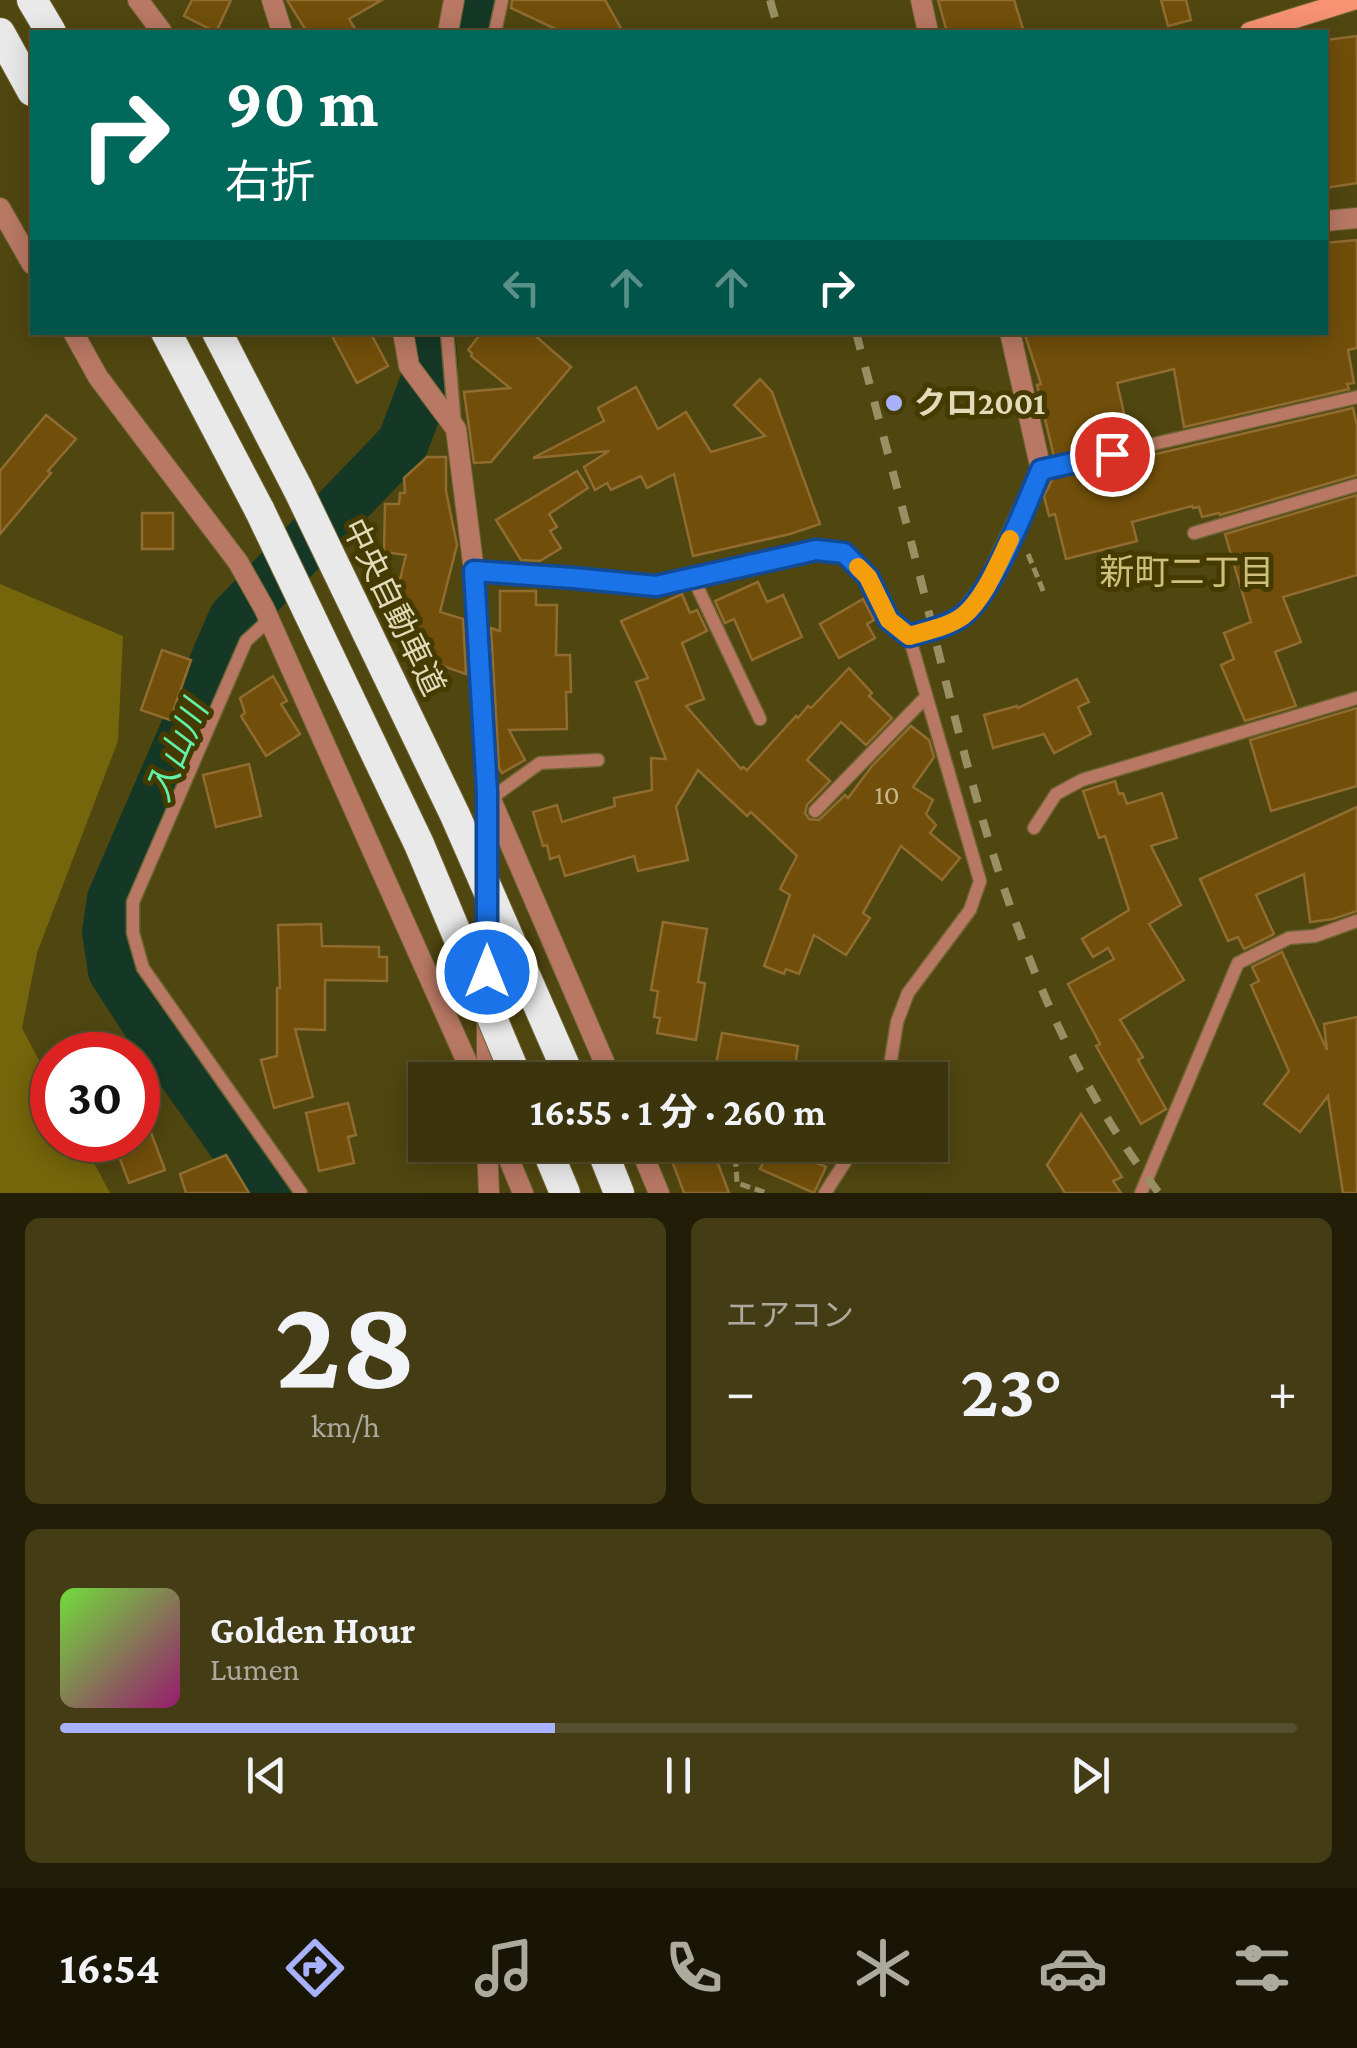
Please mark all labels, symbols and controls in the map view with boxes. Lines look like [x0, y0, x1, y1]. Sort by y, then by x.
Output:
text: 90 m [225, 63, 378, 141]
icon: right [60, 70, 190, 200]
text: 右折 [225, 157, 315, 207]
icon: left [494, 260, 549, 315]
icon: ahead [599, 260, 654, 315]
icon: ahead [704, 260, 759, 315]
icon: right [809, 260, 864, 315]
place label: クロ2001 [914, 385, 1045, 421]
marker: クロ2001 [883, 392, 905, 414]
pin [1070, 412, 1155, 497]
icon: arrive [1085, 427, 1140, 482]
street label: 中央自動車道 [336, 513, 452, 701]
district label: 新町二丁目 [1099, 553, 1275, 592]
water label: 入山川 [139, 691, 217, 807]
house number: 10 [874, 779, 900, 810]
position arrow [435, 920, 539, 1024]
speed limit sign: 30 [30, 1032, 160, 1162]
text: 16:55 · 1 分 · 260 m [530, 1091, 826, 1133]
text: 28 [275, 1270, 416, 1415]
text: エアコン [726, 1297, 854, 1333]
text: 23° [960, 1349, 1063, 1432]
text: − [726, 1361, 755, 1422]
text: + [1268, 1361, 1297, 1422]
text: km/h [311, 1408, 380, 1444]
text: Golden Hour [210, 1609, 416, 1651]
text: Lumen [210, 1651, 300, 1687]
icon: previous [239, 1748, 294, 1803]
icon: pause [651, 1748, 706, 1803]
icon: next [1063, 1748, 1118, 1803]
icon: directions [280, 1933, 350, 2003]
icon: music [469, 1933, 539, 2003]
icon: phone [659, 1933, 729, 2003]
icon: climate [848, 1933, 918, 2003]
icon: car [1038, 1933, 1108, 2003]
icon: filters [1227, 1933, 1297, 2003]
text: 16:54 [60, 1943, 160, 1993]

